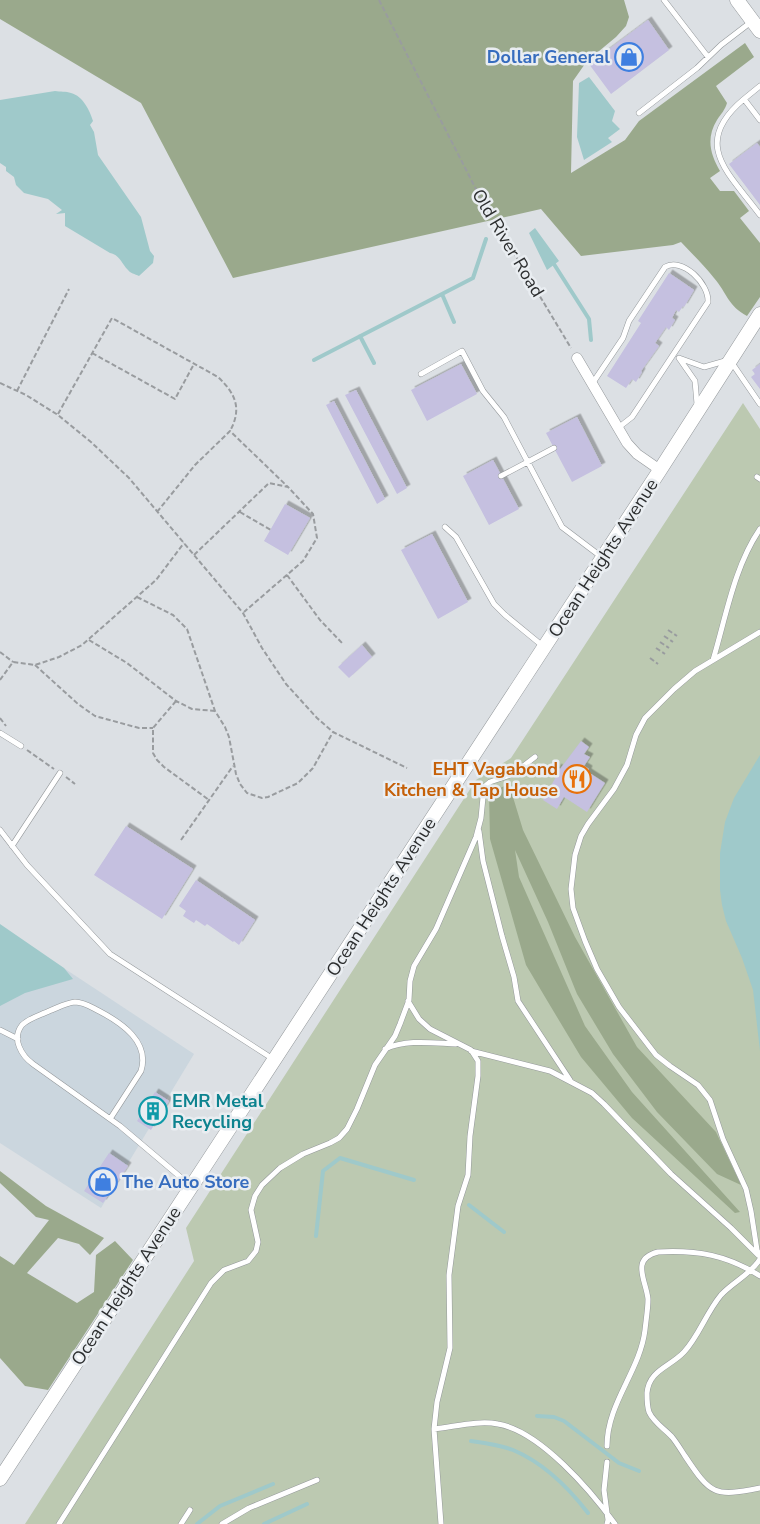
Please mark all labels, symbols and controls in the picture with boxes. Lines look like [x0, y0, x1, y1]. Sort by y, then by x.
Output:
shop icon: Dollar General [614, 42, 644, 72]
place label: Dollar General [487, 45, 610, 69]
street label: Old River Road [466, 185, 550, 301]
street label: Ocean Heights Avenue [543, 474, 663, 642]
place label: EHT Vagabond Kitchen & Tap House [384, 757, 558, 802]
restaurant icon: EHT Vagabond Kitchen & Tap House [562, 764, 592, 794]
street label: Ocean Heights Avenue [321, 813, 441, 981]
place label: EMR Metal Recycling [172, 1089, 264, 1134]
building icon: EMR Metal Recycling [138, 1096, 168, 1126]
shop icon: The Auto Store [88, 1167, 118, 1197]
place label: The Auto Store [122, 1170, 250, 1194]
street label: Ocean Heights Avenue [66, 1202, 186, 1370]

